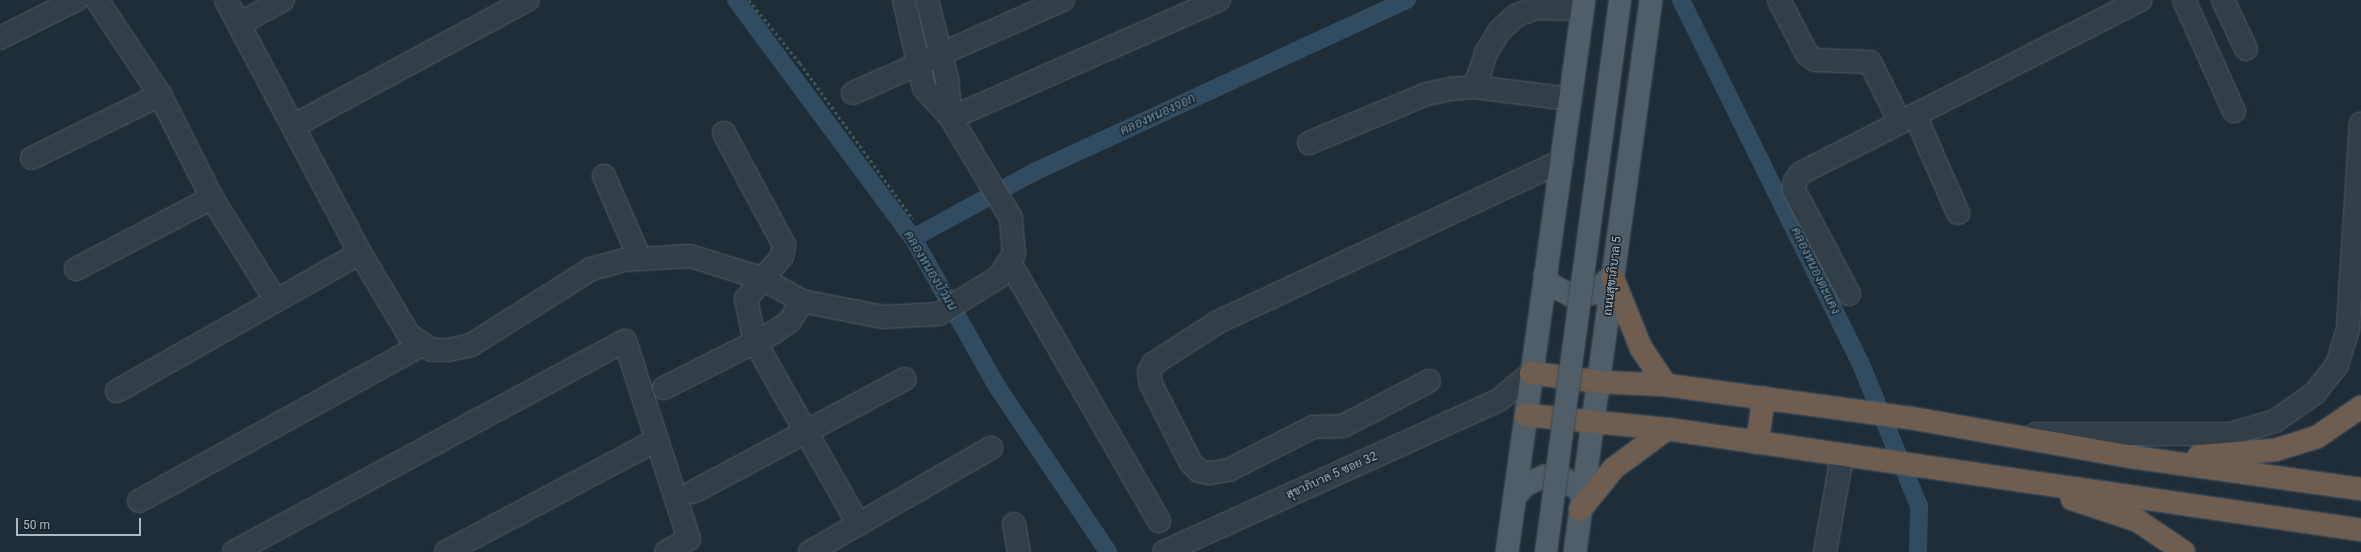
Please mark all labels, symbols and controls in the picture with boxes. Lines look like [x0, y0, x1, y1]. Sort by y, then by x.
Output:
water label: คลองหนองจอก [1118, 91, 1198, 139]
water label: คลองหนองตะแคง [1787, 225, 1843, 317]
water label: คลองหนองบัวมน [900, 228, 960, 314]
street label: ถนนสุขาภิบาล 5 [1601, 236, 1625, 316]
street label: สุขาภิบาล 5 ซอย 32 [1284, 449, 1380, 503]
scale bar [18, 510, 143, 536]
text: 50 m [23, 518, 50, 532]

